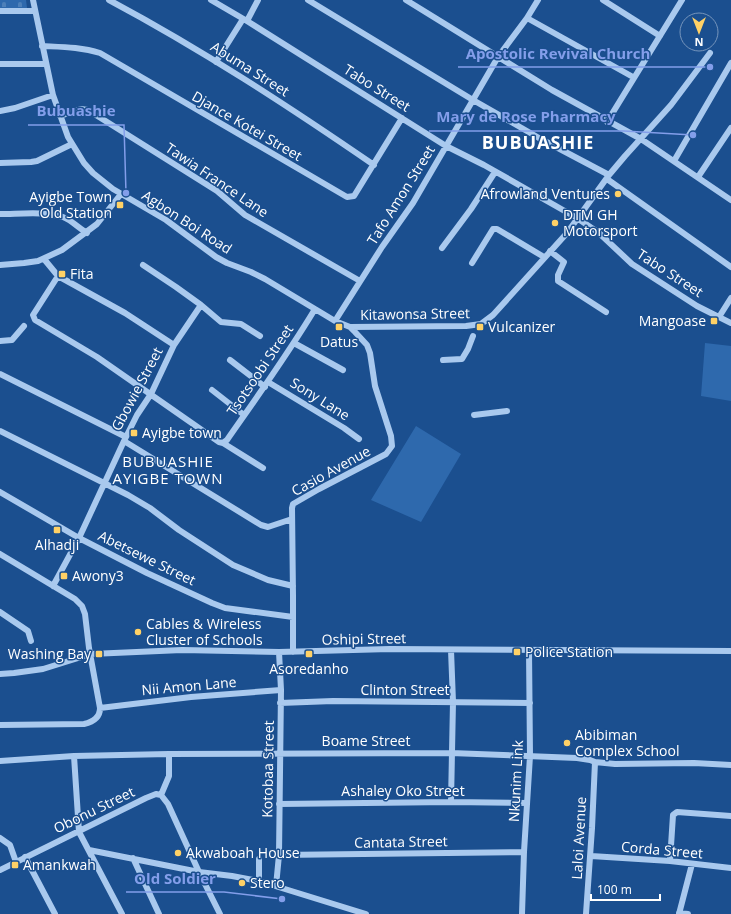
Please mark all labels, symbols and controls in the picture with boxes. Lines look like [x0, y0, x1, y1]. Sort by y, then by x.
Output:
north arrow [679, 12, 719, 52]
text: N [695, 35, 703, 50]
street label: Abuma Street [207, 37, 293, 100]
callout: Apostolic Revival Church [458, 40, 658, 67]
text: Apostolic Revival Church [466, 43, 650, 63]
street label: Tabo Street [340, 60, 414, 116]
street label: Djance Kotei Street [189, 86, 306, 165]
callout: Bubuashie [28, 98, 124, 125]
text: Bubuashie [36, 100, 116, 120]
callout: Mary de Rose Pharmacy [429, 104, 624, 131]
text: Mary de Rose Pharmacy [436, 106, 616, 126]
district label: BUBUASHIE [482, 130, 594, 154]
street label: Tawia France Lane [162, 138, 273, 221]
street label: Tafo Amon Street [362, 141, 439, 248]
place label: Afrowland Ventures [481, 184, 610, 203]
street label: Agbon Boi Road [139, 185, 236, 258]
place label: Ayigbe Town Old Station [29, 187, 112, 222]
marker: Afrowland Ventures [613, 189, 623, 199]
marker: Ayigbe Town Old Station [115, 200, 125, 210]
place label: DTM GH Motorsport [563, 205, 638, 240]
marker: DTM GH Motorsport [550, 218, 560, 228]
street label: Tabo Street [634, 244, 707, 301]
place label: Fita [70, 264, 94, 283]
marker: Fita [57, 269, 67, 279]
street label: Kitawonsa Street [360, 303, 470, 324]
place label: Mangoase [639, 311, 706, 330]
marker: Mangoase [709, 316, 719, 326]
place label: Vulcanizer [488, 317, 555, 336]
street label: Tsotsoobi Street [222, 320, 297, 419]
marker: Datus [334, 322, 344, 332]
marker: Vulcanizer [475, 322, 485, 332]
place label: Datus [320, 332, 358, 351]
street label: Gbowie Street [107, 344, 167, 434]
street label: Sony Lane [287, 373, 354, 424]
place label: Ayigbe town [142, 423, 222, 442]
marker: Ayigbe town [129, 428, 139, 438]
street label: Casio Avenue [288, 441, 374, 500]
district label: BUBUASHIE AYIGBE TOWN [113, 451, 223, 488]
marker: Alhadji [52, 525, 62, 535]
street label: Abetsewe Street [95, 526, 199, 589]
place label: Alhadji [35, 535, 79, 554]
place label: Awony3 [72, 566, 124, 585]
marker: Awony3 [59, 571, 69, 581]
place label: Cables & Wireless Cluster of Schools [146, 614, 263, 649]
marker: Cables & Wireless Cluster of Schools [133, 627, 143, 637]
street label: Oshipi Street [322, 628, 406, 649]
place label: Police Station [525, 642, 613, 661]
place label: Washing Bay [8, 644, 92, 663]
marker: Police Station [512, 647, 522, 657]
marker: Washing Bay [94, 649, 104, 659]
marker: Asoredanho [304, 649, 314, 659]
place label: Asoredanho [269, 659, 349, 678]
street label: Nii Amon Lane [141, 672, 237, 699]
street label: Clinton Street [360, 680, 450, 699]
street label: Kotobaa Street [257, 720, 278, 818]
place label: Abibiman Complex School [575, 725, 679, 760]
street label: Boame Street [322, 731, 410, 750]
marker: Abibiman Complex School [562, 738, 572, 748]
street label: Nkunim Link [504, 739, 527, 822]
street label: Ashaley Oko Street [341, 781, 465, 800]
street label: Obonu Street [50, 782, 137, 837]
street label: Laloi Avenue [567, 796, 590, 880]
street label: Cantata Street [354, 831, 448, 852]
street label: Corda Street [620, 836, 704, 863]
place label: Akwaboah House [186, 843, 300, 862]
marker: Akwaboah House [173, 848, 183, 858]
place label: Amankwah [23, 855, 96, 874]
marker: Amankwah [10, 860, 20, 870]
callout: Old Soldier [126, 865, 224, 892]
text: Old Soldier [134, 868, 216, 888]
place label: Stero [250, 873, 285, 892]
scale bar [591, 876, 660, 902]
marker: Stero [237, 878, 247, 888]
text: 100 m [597, 881, 632, 898]

